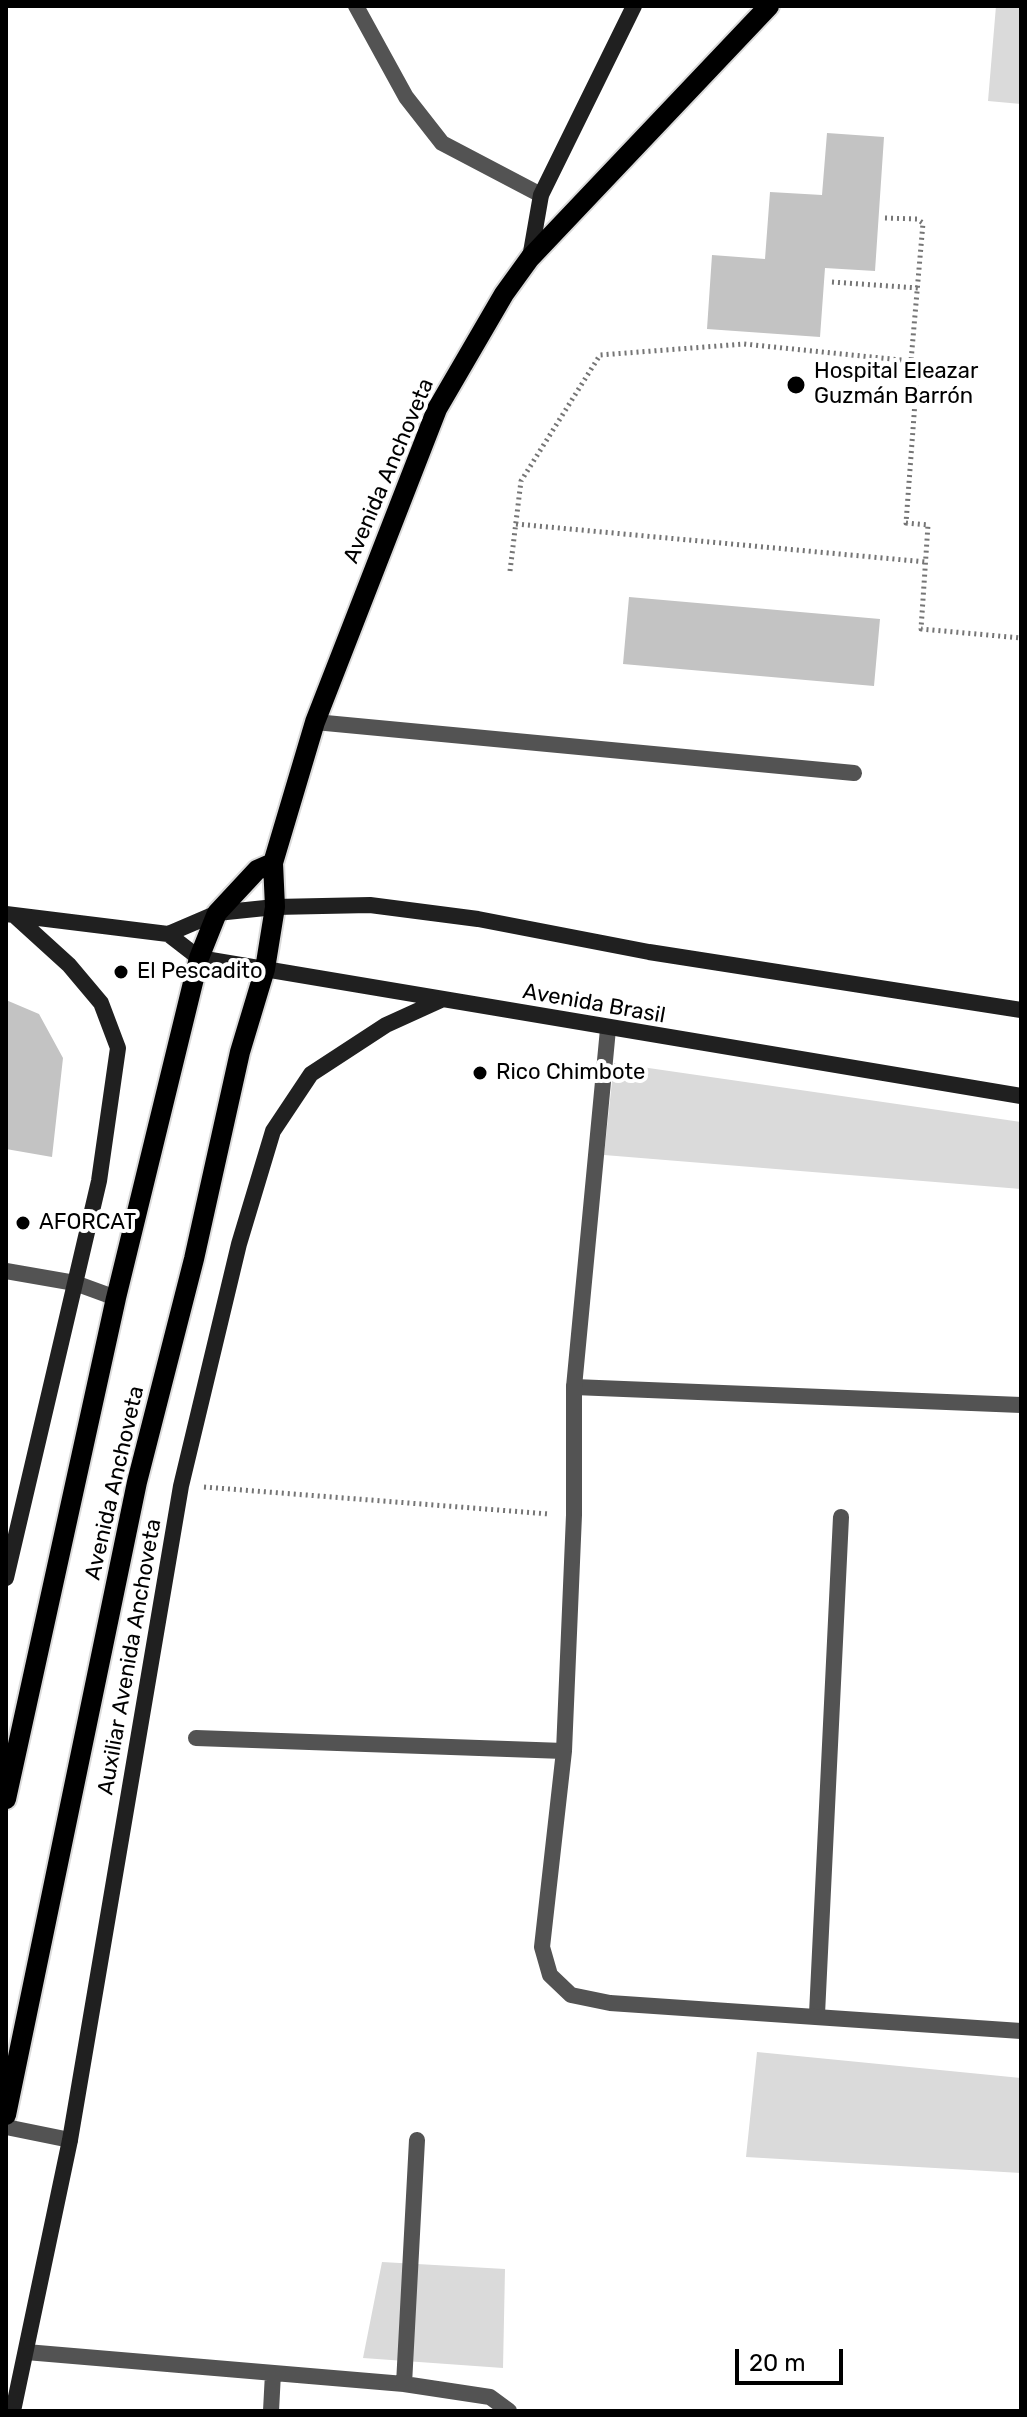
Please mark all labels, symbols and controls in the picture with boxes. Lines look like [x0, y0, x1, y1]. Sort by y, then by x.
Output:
place label: Hospital Eleazar Guzmán Barrón [814, 359, 978, 410]
marker: Hospital Eleazar Guzmán Barrón [785, 374, 807, 396]
street label: Avenida Anchoveta [338, 375, 440, 567]
place label: El Pescadito [137, 959, 263, 985]
marker: El Pescadito [112, 963, 130, 981]
street label: Avenida Brasil [521, 978, 667, 1030]
place label: Rico Chimbote [496, 1060, 645, 1086]
marker: Rico Chimbote [471, 1064, 489, 1082]
place label: AFORCAT [39, 1210, 136, 1236]
marker: AFORCAT [14, 1214, 32, 1232]
street label: Avenida Anchoveta [80, 1384, 150, 1582]
street label: Auxiliar Avenida Anchoveta [93, 1517, 167, 1797]
scale bar [739, 2333, 847, 2383]
text: 20 m [749, 2349, 806, 2377]

